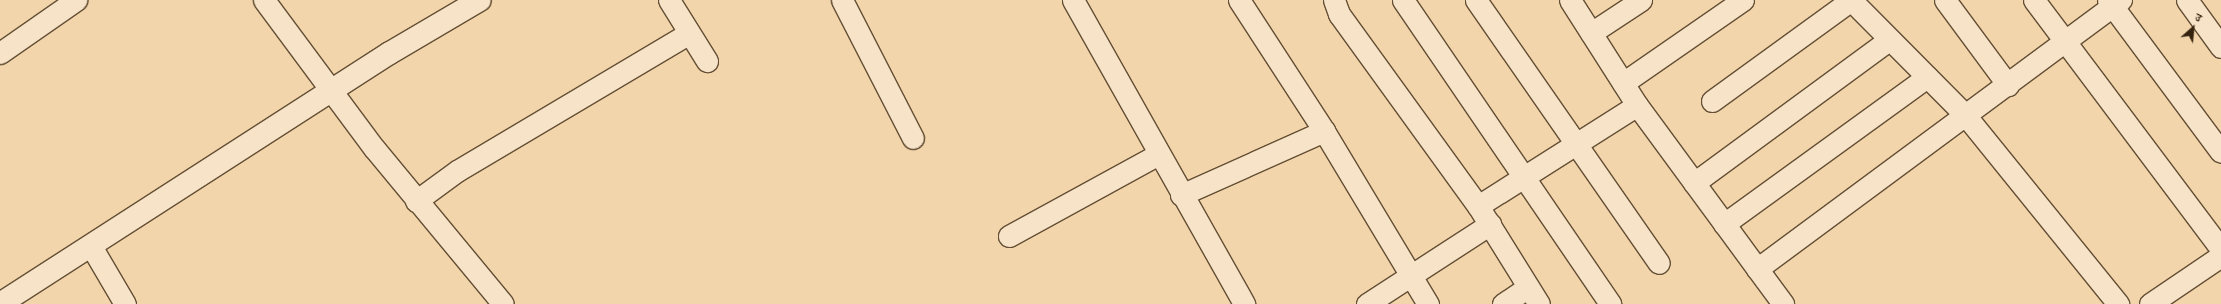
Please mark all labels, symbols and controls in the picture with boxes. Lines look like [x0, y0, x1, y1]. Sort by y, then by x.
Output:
north arrow [2173, 8, 2213, 48]
text: उ [2193, 10, 2204, 25]

